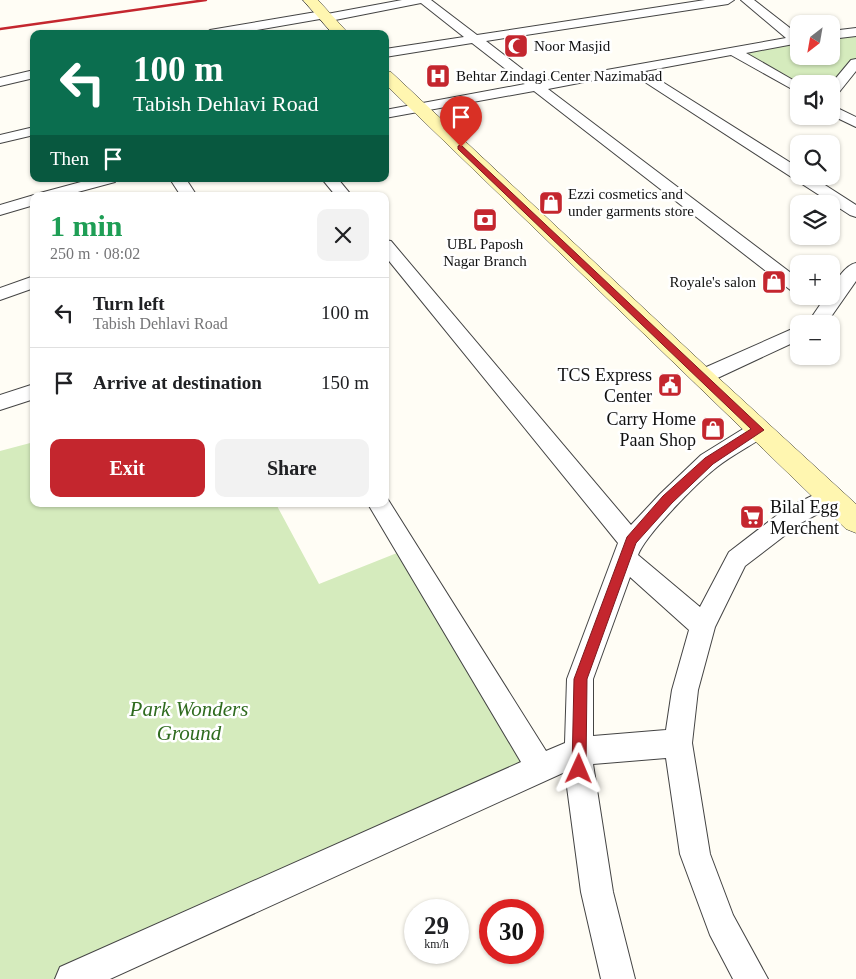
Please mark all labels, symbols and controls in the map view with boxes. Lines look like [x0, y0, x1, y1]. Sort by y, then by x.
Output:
north arrow [790, 15, 840, 65]
map controls [790, 15, 840, 365]
mosque icon: Noor Masjid [503, 33, 529, 59]
place label: Noor Masjid [534, 38, 611, 54]
icon: left [50, 50, 115, 115]
text: 100 m [133, 50, 223, 89]
hospital icon: Behtar Zindagi Center Nazimabad [425, 63, 451, 89]
place label: Behtar Zindagi Center Nazimabad [456, 68, 663, 84]
button: sound [790, 75, 840, 125]
text: Tabish Dehlavi Road [133, 91, 318, 116]
pin [440, 96, 482, 147]
icon: arrive [447, 103, 475, 131]
button: search [790, 135, 840, 185]
icon: arrive [99, 145, 127, 173]
text: Then [50, 148, 89, 169]
place label: Ezzi cosmetics and under garments store [568, 186, 694, 219]
shop icon: Ezzi cosmetics and under garments store [538, 190, 564, 216]
button: layers [790, 195, 840, 245]
bank icon: UBL Paposh Nagar Branch [472, 207, 498, 233]
text: 1 min [50, 209, 123, 242]
button: close [317, 209, 369, 261]
place label: UBL Paposh Nagar Branch [443, 236, 527, 269]
text: 250 m · 08:02 [50, 245, 140, 262]
button: + [790, 255, 840, 305]
shop icon: Royale's salon [761, 269, 787, 295]
place label: Royale's salon [670, 274, 756, 290]
text: Turn left [93, 293, 165, 314]
icon: left [50, 299, 78, 327]
text: 100 m [321, 302, 369, 323]
text: Tabish Dehlavi Road [93, 315, 228, 332]
button: − [790, 315, 840, 365]
place label: TCS Express Center [558, 365, 652, 406]
icon: arrive [50, 369, 78, 397]
text: Arrive at destination [93, 372, 262, 393]
text: 150 m [321, 372, 369, 393]
public building icon: TCS Express Center [657, 372, 683, 398]
place label: Carry Home Paan Shop [607, 409, 696, 450]
shop icon: Carry Home Paan Shop [700, 416, 726, 442]
button: Exit [50, 439, 205, 497]
button: Share [215, 439, 369, 497]
place label: Bilal Egg Merchent [770, 497, 839, 538]
supermarket icon: Bilal Egg Merchent [739, 504, 765, 530]
park label: Park Wonders Ground [129, 697, 248, 745]
position arrow [552, 742, 604, 794]
speed limit sign: 30 [479, 899, 544, 964]
text: 29 [424, 912, 449, 939]
text: km/h [424, 937, 449, 951]

